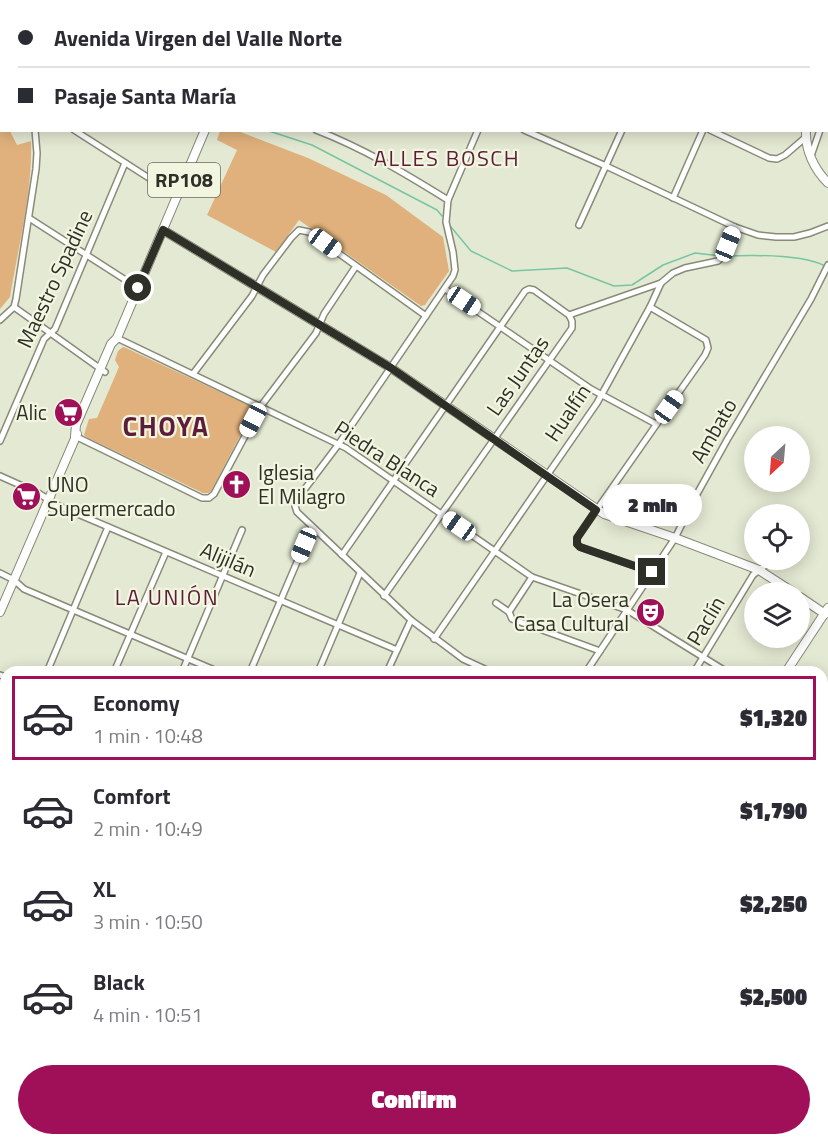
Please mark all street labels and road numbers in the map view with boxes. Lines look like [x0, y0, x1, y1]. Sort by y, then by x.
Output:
road number: RP108 [148, 163, 220, 197]
street label: Maestro Spadine [8, 204, 100, 353]
street label: Las Juntas [478, 329, 556, 422]
street label: Hualfín [536, 377, 598, 448]
street label: Ambato [682, 392, 745, 469]
street label: Piedra Blanca [328, 412, 447, 505]
street label: Alijilán [196, 533, 261, 585]
street label: Paclín [678, 590, 732, 651]

